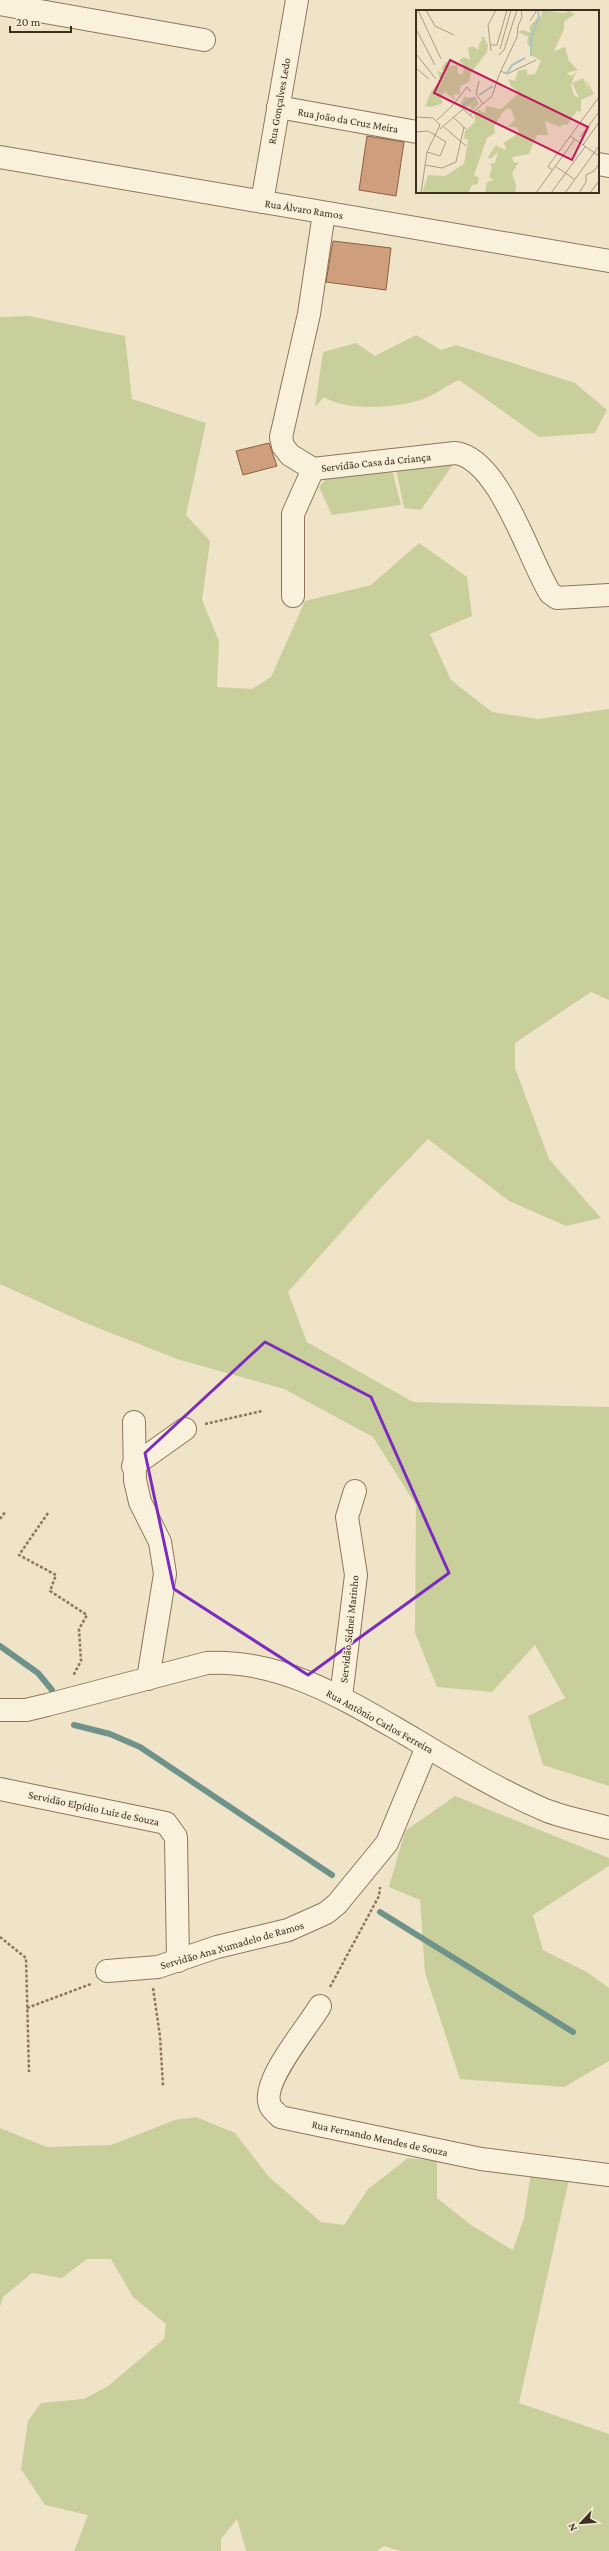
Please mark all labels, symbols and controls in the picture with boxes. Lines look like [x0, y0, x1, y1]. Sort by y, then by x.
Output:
scale bar [10, 8, 71, 34]
inset map [416, 10, 599, 193]
text: 20 m [16, 15, 41, 29]
street label: Rua Gonçalves Ledo [265, 56, 294, 145]
street label: Rua João da Cruz Meira [297, 105, 399, 136]
street label: Rua Álvaro Ramos [264, 197, 344, 221]
street label: Servidão Casa da Criança [321, 450, 432, 475]
street label: Servidão Sidnei Marinho [337, 1574, 361, 1683]
street label: Rua Antônio Carlos Ferreira [324, 1687, 436, 1755]
street label: Servidão Elpídio Luiz de Souza [27, 1788, 161, 1829]
street label: Servidão Ana Xumadelo de Ramos [159, 1919, 305, 1971]
street label: Rua Fernando Mendes de Souza [311, 2118, 449, 2158]
north arrow [561, 2503, 601, 2543]
text: N [565, 2521, 579, 2533]

